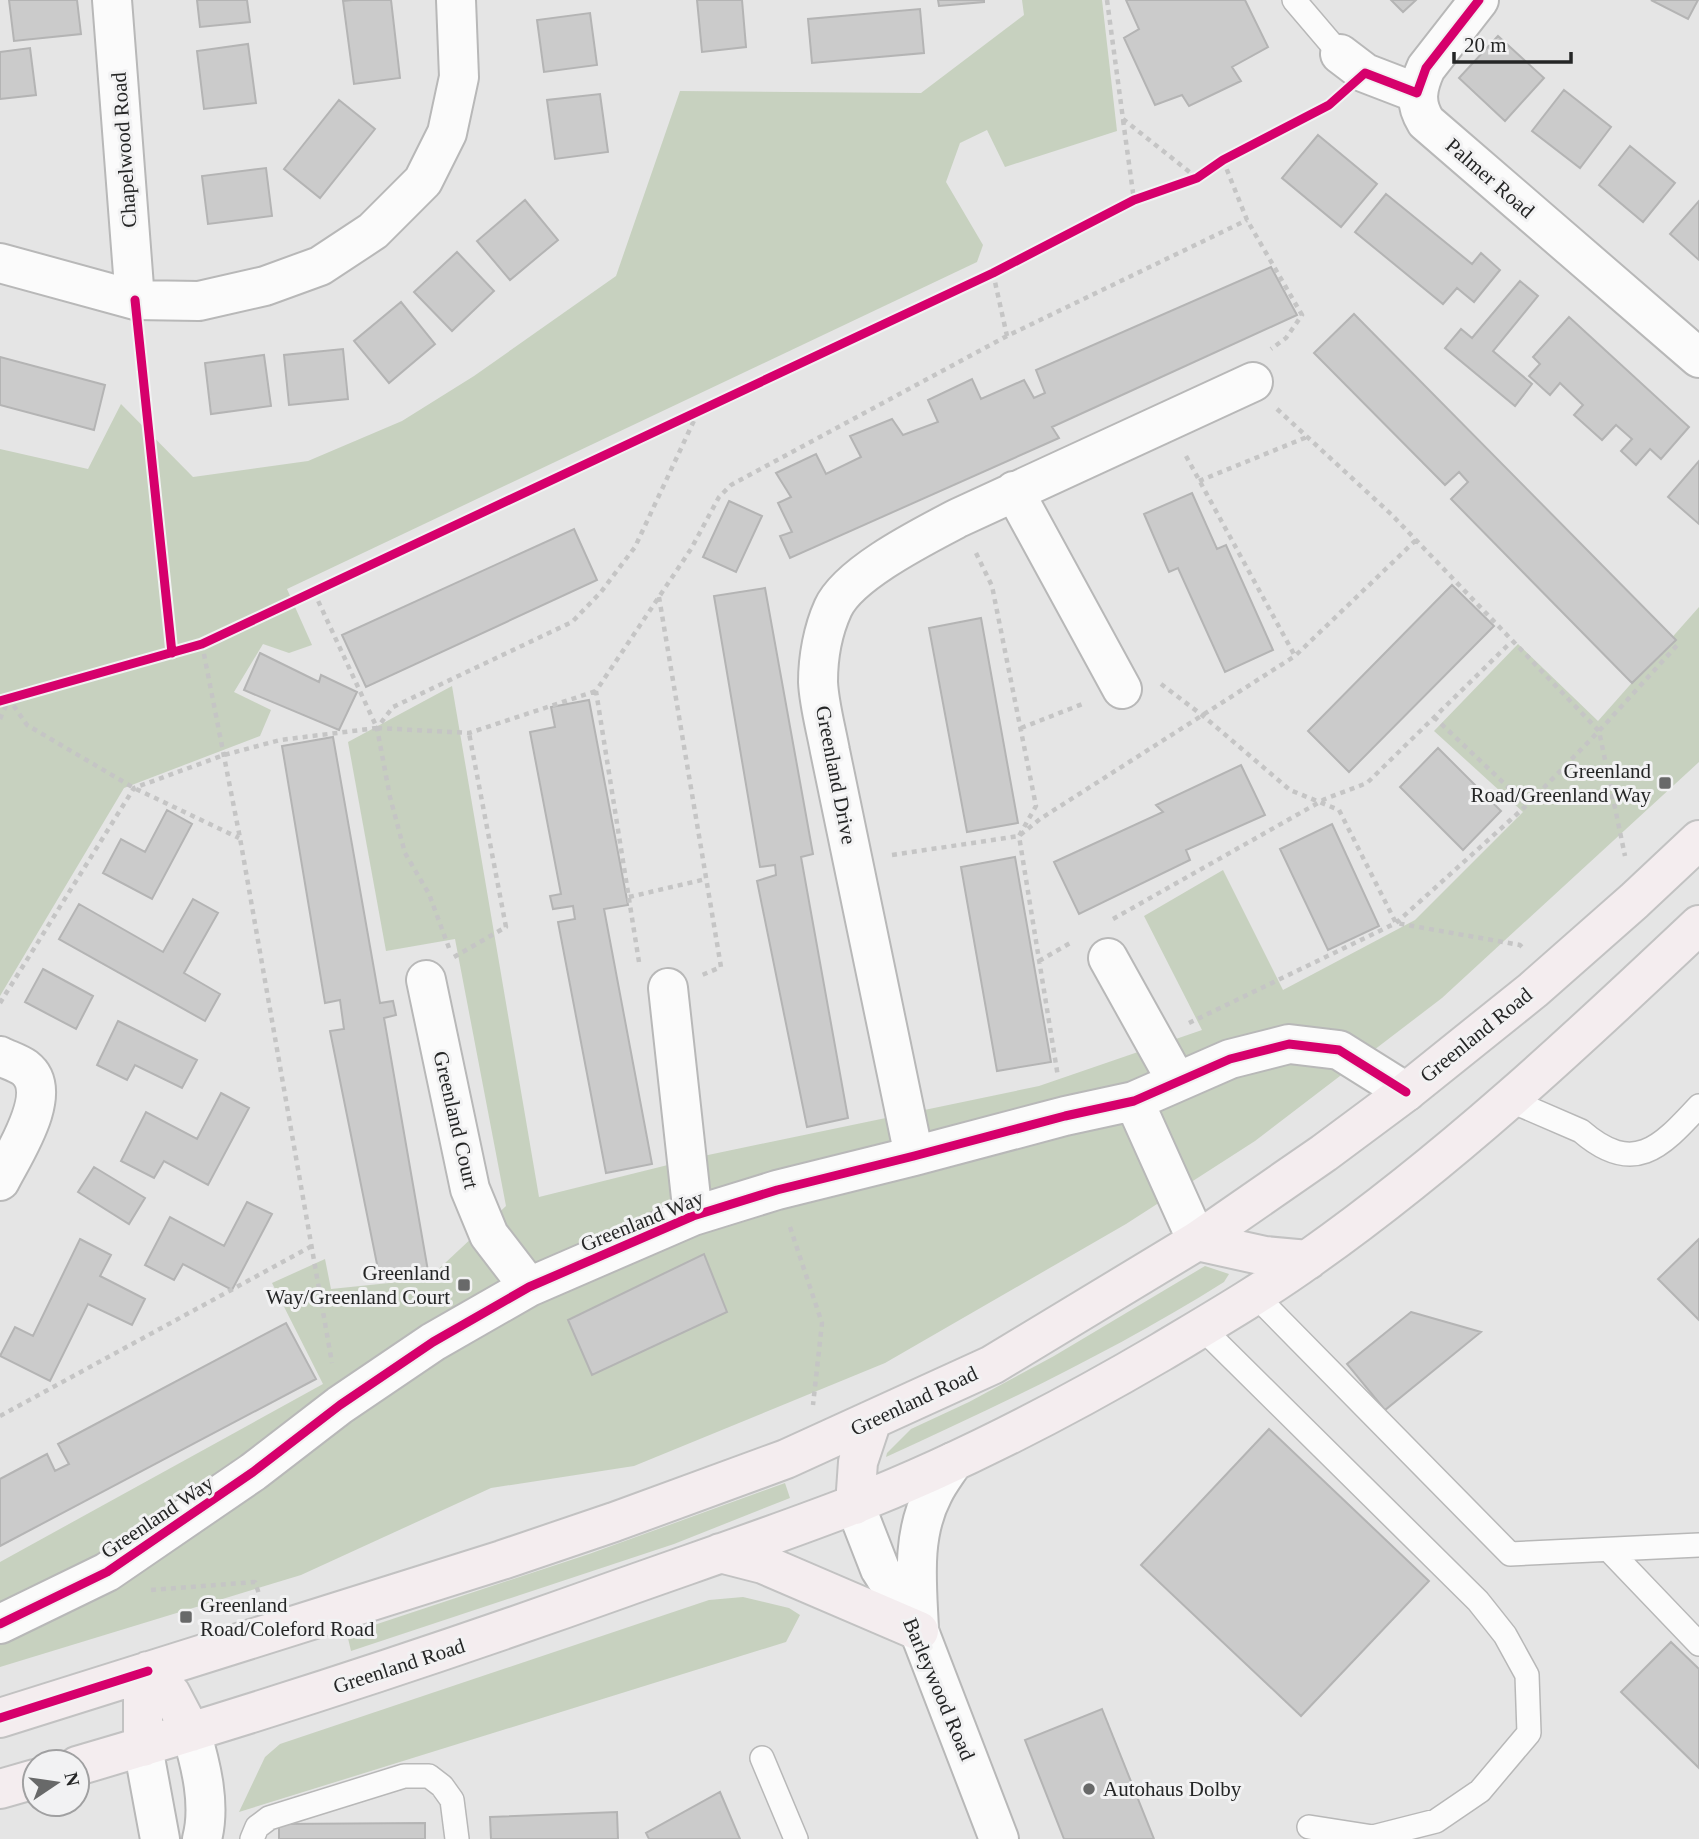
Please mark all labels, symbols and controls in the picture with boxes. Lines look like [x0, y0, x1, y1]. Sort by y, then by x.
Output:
scale bar [1454, 21, 1571, 65]
text: 20 m [1464, 33, 1507, 57]
street label: Chapelwood Road [107, 71, 141, 229]
street label: Palmer Road [1441, 133, 1539, 223]
street label: Greenland Drive [811, 704, 861, 846]
place label: Greenland Road/Greenland Way [1471, 759, 1651, 807]
marker: Greenland Road/Greenland Way [1657, 775, 1673, 791]
street label: Greenland Road [1415, 982, 1537, 1087]
street label: Greenland Court [428, 1049, 484, 1191]
street label: Greenland Way [577, 1185, 707, 1257]
place label: Greenland Way/Greenland Court [266, 1261, 450, 1309]
marker: Greenland Way/Greenland Court [456, 1277, 472, 1293]
street label: Greenland Road [847, 1361, 982, 1441]
street label: Greenland Way [96, 1470, 218, 1563]
place label: Greenland Road/Coleford Road [200, 1593, 375, 1641]
marker: Greenland Road/Coleford Road [178, 1609, 194, 1625]
street label: Barleywood Road [898, 1614, 980, 1764]
street label: Greenland Road [330, 1633, 468, 1699]
north arrow [21, 1748, 91, 1818]
text: N [60, 1770, 84, 1789]
place label: Autohaus Dolby [1103, 1777, 1242, 1801]
marker: Autohaus Dolby [1081, 1781, 1097, 1797]

